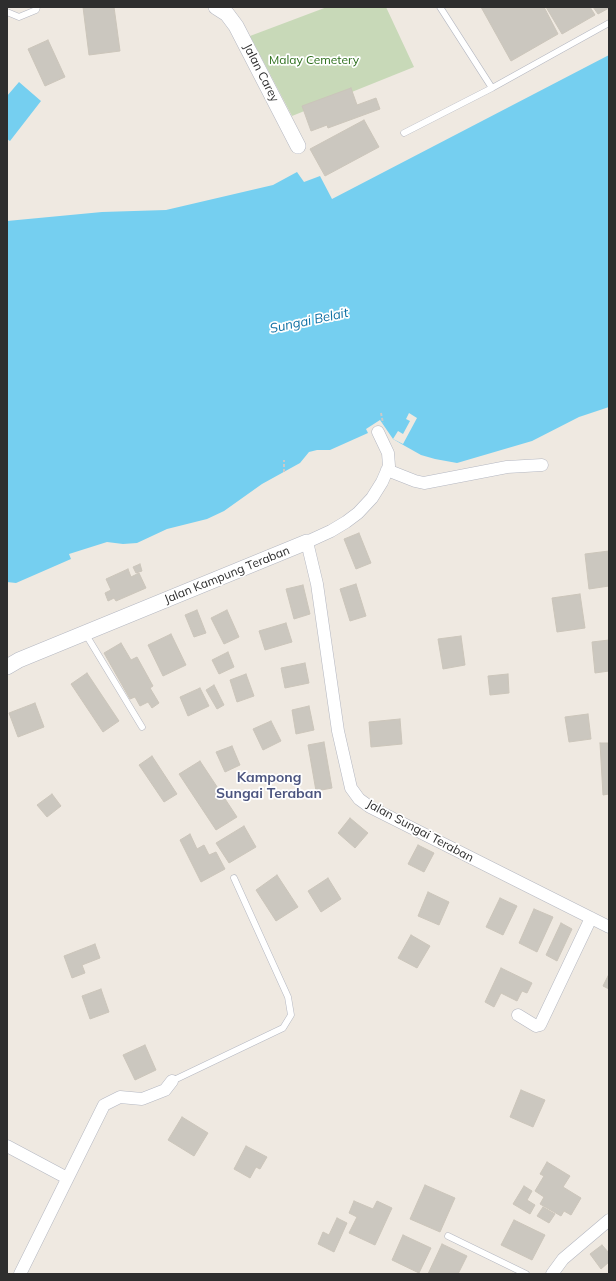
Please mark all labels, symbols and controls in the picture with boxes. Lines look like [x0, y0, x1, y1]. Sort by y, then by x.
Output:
street label: Jalan Carey [240, 41, 282, 105]
park label: Malay Cemetery [269, 53, 359, 67]
water label: Sungai Belait [268, 305, 350, 337]
street label: Jalan Kampung Teraban [162, 543, 292, 607]
district label: Kampong Sungai Teraban [216, 770, 322, 802]
street label: Jalan Sungai Teraban [364, 797, 476, 865]

